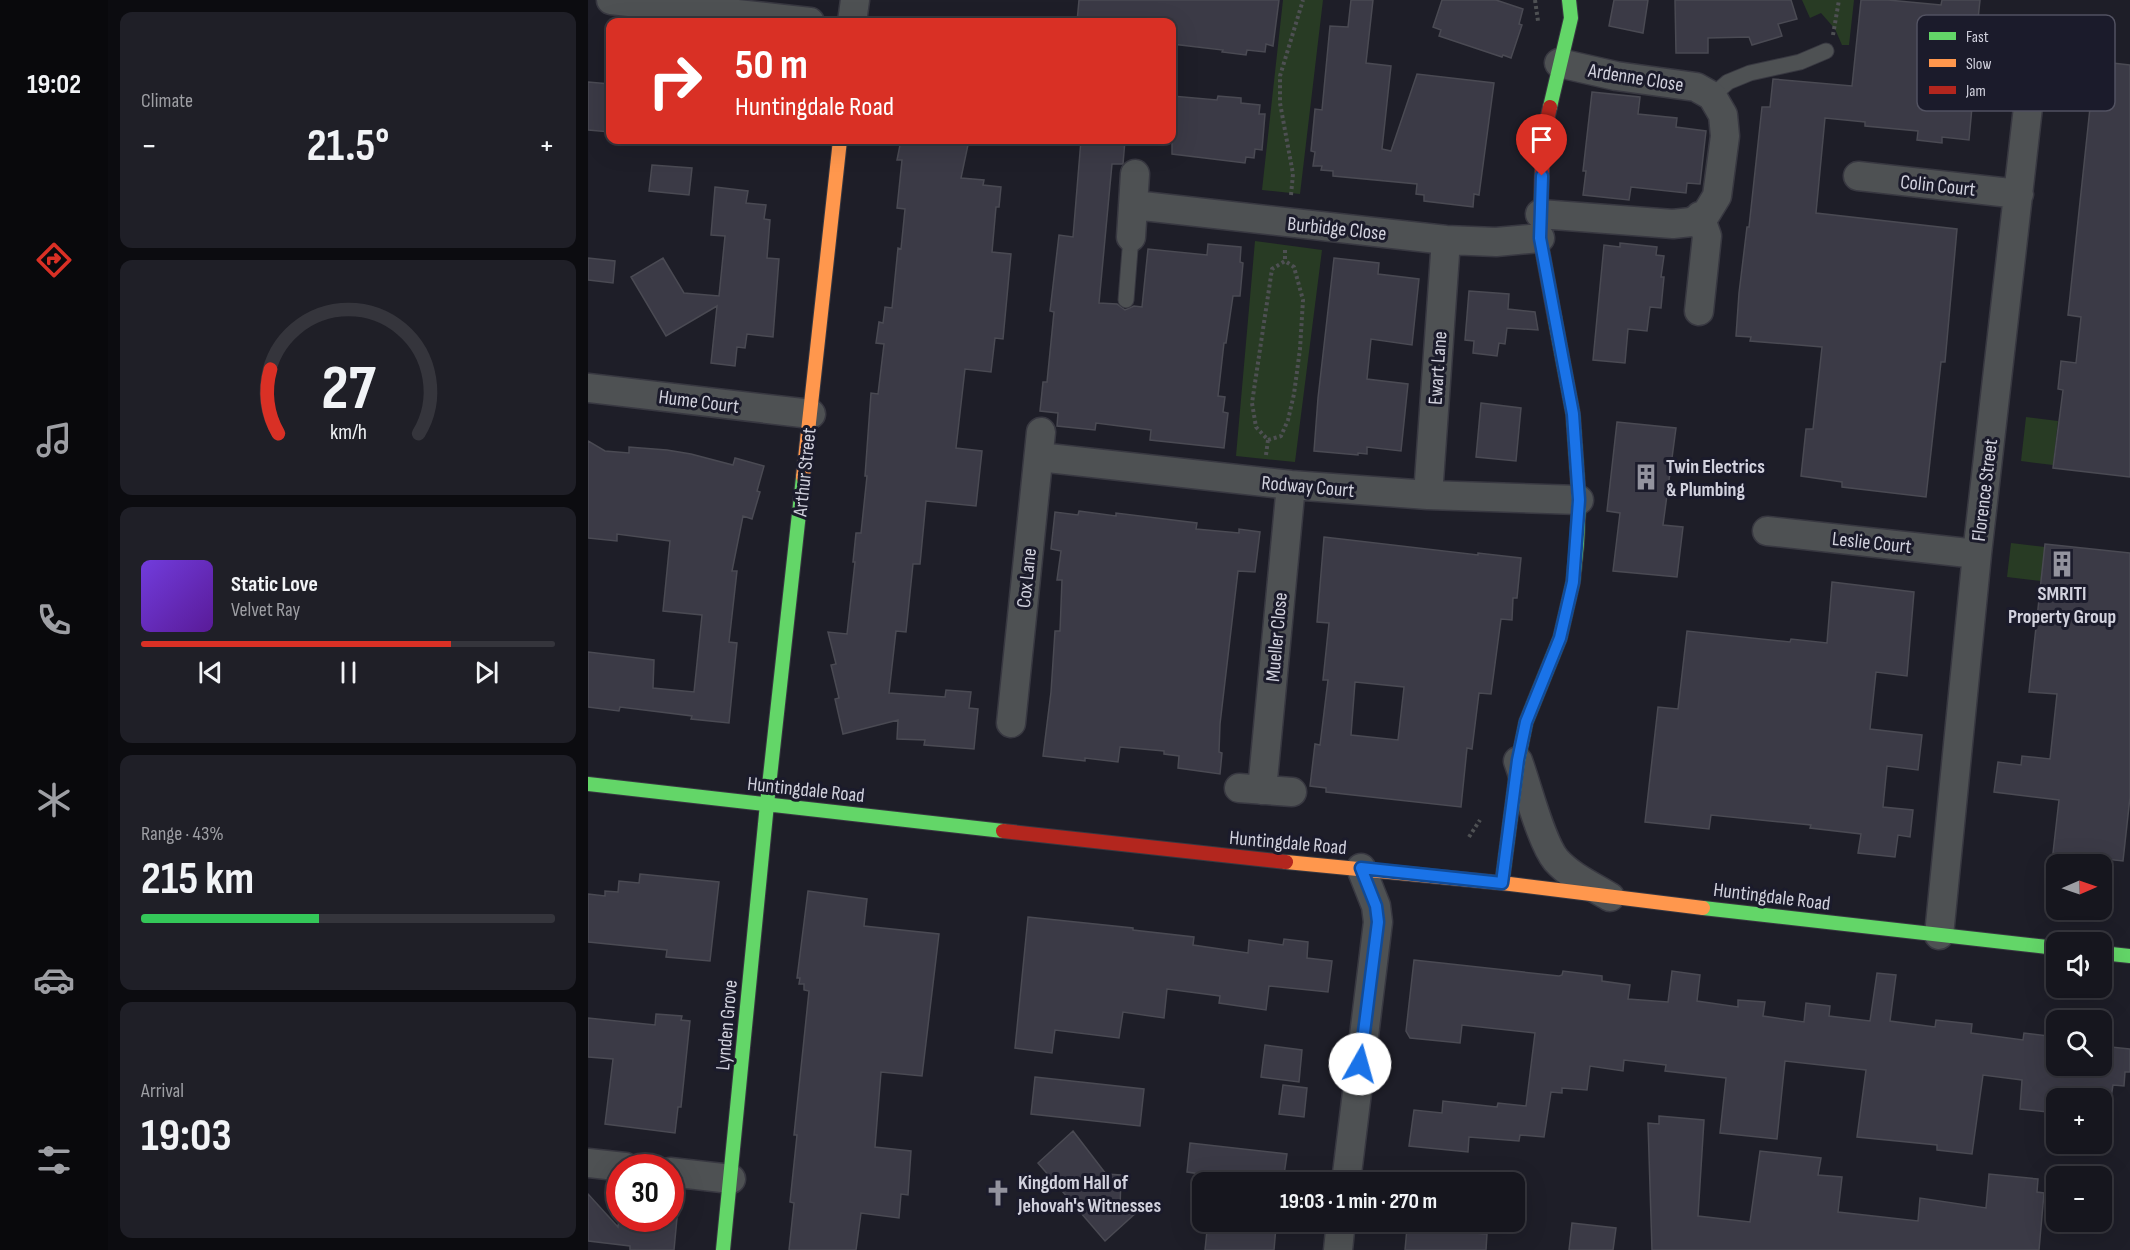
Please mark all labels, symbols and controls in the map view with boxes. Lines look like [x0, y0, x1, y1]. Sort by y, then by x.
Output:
legend [1917, 15, 2115, 111]
text: Fast [1966, 28, 1989, 47]
text: 50 m [735, 40, 808, 91]
icon: right [636, 42, 714, 120]
text: Slow [1966, 55, 1991, 74]
street label: Ardenne Close [1586, 58, 1685, 97]
text: 19:02 [27, 69, 81, 101]
text: Jam [1965, 82, 1986, 101]
text: Climate [141, 89, 193, 113]
text: Huntingdale Road [735, 91, 894, 123]
pin [1516, 114, 1567, 176]
text: 21.5° [307, 119, 389, 174]
icon: arrive [1525, 123, 1558, 156]
text: − [141, 126, 157, 166]
text: + [539, 126, 555, 166]
street label: Colin Court [1899, 170, 1977, 202]
street label: Burbidge Close [1286, 212, 1388, 246]
icon: directions [33, 239, 75, 281]
street label: Ewart Lane [1423, 330, 1453, 406]
text: 27 [321, 353, 376, 428]
street label: Hume Court [657, 385, 740, 419]
icon: music [33, 419, 75, 461]
text: km/h [329, 421, 367, 446]
street label: Arthur Street [788, 427, 822, 519]
street label: Florence Street [1967, 438, 2003, 543]
place label: Twin Electrics & Plumbing [1666, 455, 1765, 502]
building icon: Twin Electrics & Plumbing [1631, 462, 1661, 492]
street label: Rodway Court [1260, 471, 1355, 503]
street label: Leslie Court [1831, 527, 1913, 559]
street label: Cox Lane [1012, 547, 1042, 609]
building icon: SMRITI Property Group [2047, 549, 2077, 579]
text: Static Love [231, 571, 318, 598]
place label: SMRITI Property Group [2008, 582, 2116, 629]
street label: Mueller Close [1261, 591, 1293, 683]
text: Velvet Ray [231, 598, 300, 622]
icon: phone [33, 599, 75, 641]
icon: previous [194, 656, 227, 689]
icon: pause [332, 656, 365, 689]
icon: next [470, 656, 503, 689]
street label: Huntingdale Road [746, 772, 866, 808]
icon: climate [33, 779, 75, 821]
text: Range · 43% [141, 822, 224, 846]
street label: Huntingdale Road [1228, 826, 1348, 860]
text: 215 km [141, 852, 254, 907]
north arrow [2046, 854, 2112, 920]
map controls [2046, 854, 2112, 1232]
street label: Huntingdale Road [1712, 878, 1832, 916]
button: sound [2046, 932, 2112, 998]
icon: car [33, 959, 75, 1001]
street label: Lynden Grove [711, 979, 743, 1071]
button: search [2046, 1010, 2112, 1076]
position arrow [1328, 1032, 1392, 1096]
text: Arrival [141, 1079, 184, 1103]
button: + [2046, 1088, 2112, 1154]
text: 19:03 [141, 1109, 232, 1164]
icon: filters [33, 1139, 75, 1181]
speed limit sign: 30 [606, 1154, 684, 1232]
button: − [2046, 1166, 2112, 1232]
place label: Kingdom Hall of Jehovah's Witnesses [1017, 1171, 1161, 1218]
church icon: Kingdom Hall of Jehovah's Witnesses [983, 1178, 1013, 1208]
text: 19:03 · 1 min · 270 m [1280, 1188, 1437, 1215]

